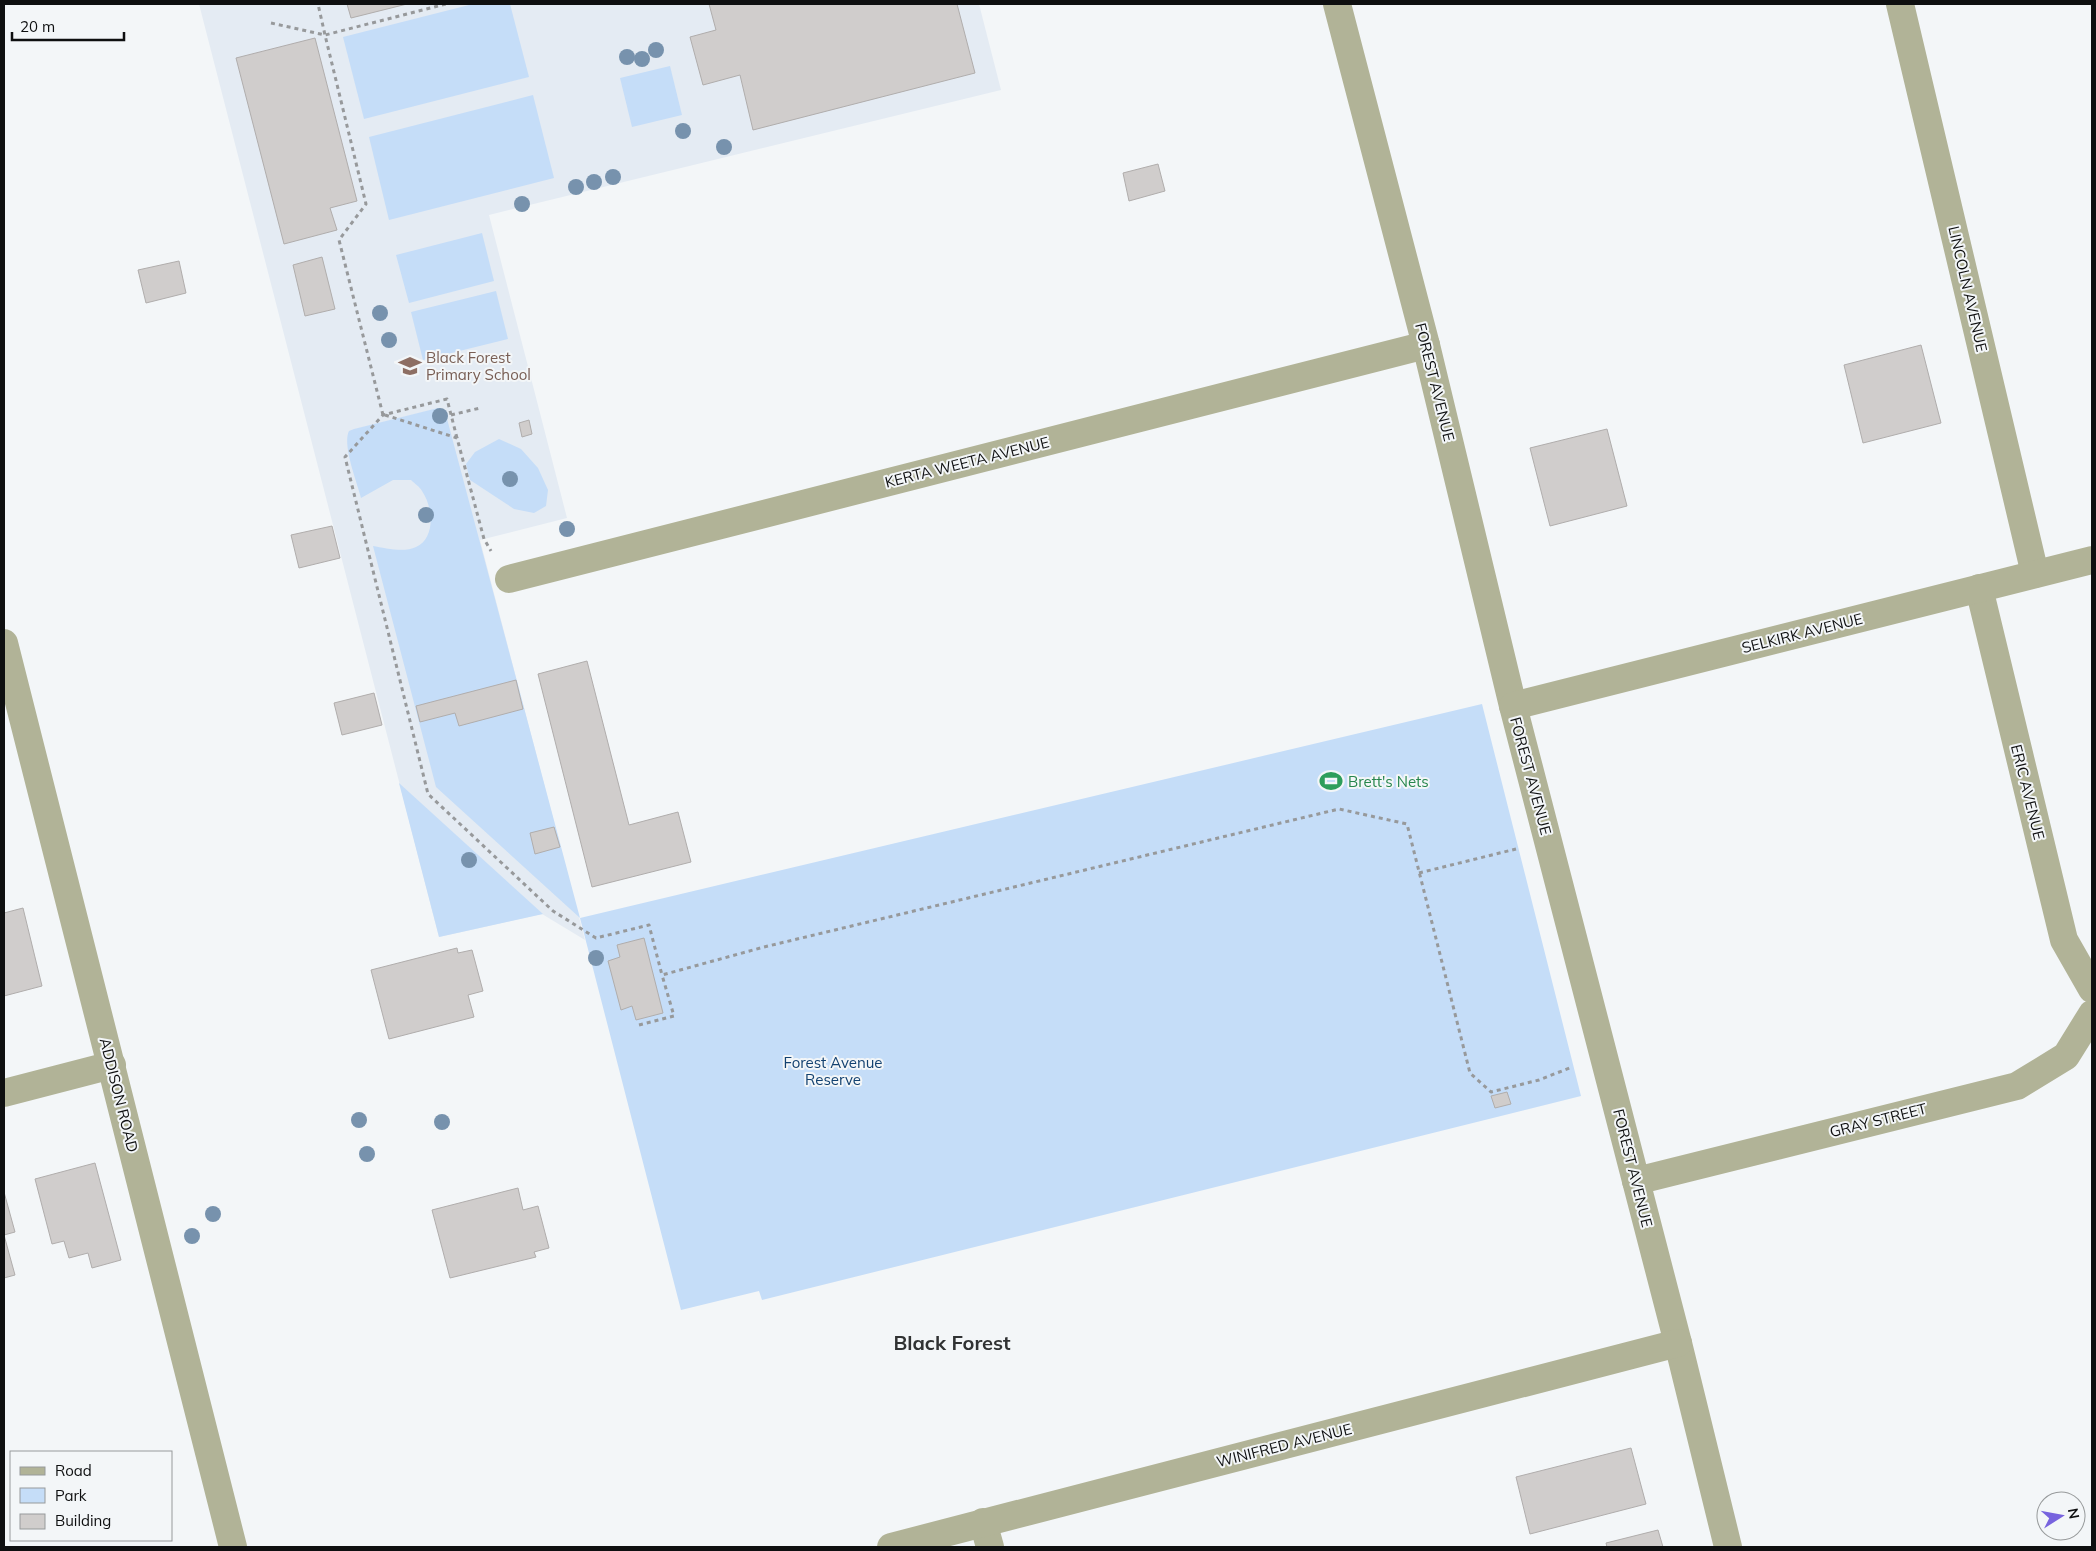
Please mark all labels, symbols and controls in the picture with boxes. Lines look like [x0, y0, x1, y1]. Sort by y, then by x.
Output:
scale bar [12, 10, 125, 42]
text: 20 m [20, 17, 55, 36]
street label: LINCOLN AVENUE [1944, 224, 1992, 354]
street label: FOREST AVENUE [1411, 321, 1459, 443]
place label: Black Forest Primary School [426, 348, 531, 384]
school or university icon: Black Forest Primary School [397, 353, 423, 379]
street label: KERTA WEETA AVENUE [883, 432, 1051, 492]
street label: SELKIRK AVENUE [1740, 609, 1865, 657]
street label: FOREST AVENUE [1506, 715, 1556, 837]
street label: ERIC AVENUE [2007, 742, 2049, 842]
sports icon: Brett's Nets [1318, 768, 1344, 794]
place label: Brett's Nets [1348, 772, 1429, 791]
street label: ADDISON ROAD [96, 1036, 142, 1154]
park label: Forest Avenue Reserve [784, 1053, 883, 1089]
street label: GRAY STREET [1828, 1099, 1928, 1141]
street label: FOREST AVENUE [1609, 1107, 1657, 1229]
district label: Black Forest [893, 1330, 1011, 1355]
street label: WINIFRED AVENUE [1214, 1419, 1354, 1471]
legend [10, 1451, 172, 1541]
text: Road [55, 1461, 92, 1480]
text: Park [55, 1486, 87, 1505]
north arrow [2036, 1491, 2086, 1541]
text: N [2064, 1507, 2084, 1520]
text: Building [55, 1511, 111, 1530]

